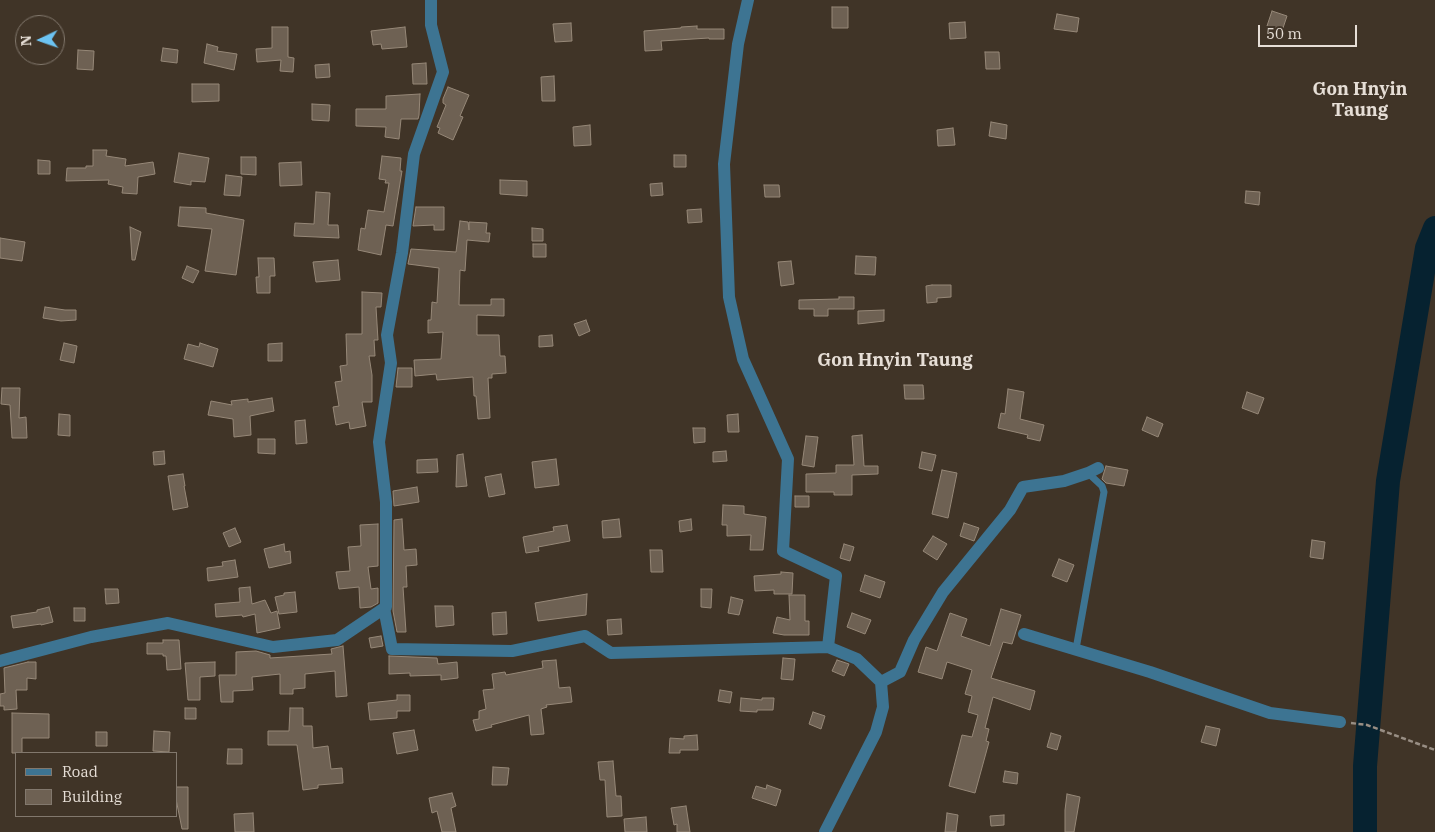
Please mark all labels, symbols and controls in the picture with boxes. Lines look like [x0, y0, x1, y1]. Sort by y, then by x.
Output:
north arrow [15, 15, 65, 65]
scale bar [1260, 15, 1359, 47]
text: 50 m [1266, 24, 1302, 43]
text: N [17, 35, 35, 47]
district label: Gon Hnyin Taung [1312, 79, 1408, 122]
district label: Gon Hnyin Taung [817, 350, 973, 372]
legend [15, 752, 178, 817]
text: Road [62, 762, 98, 781]
text: Building [62, 787, 122, 806]

